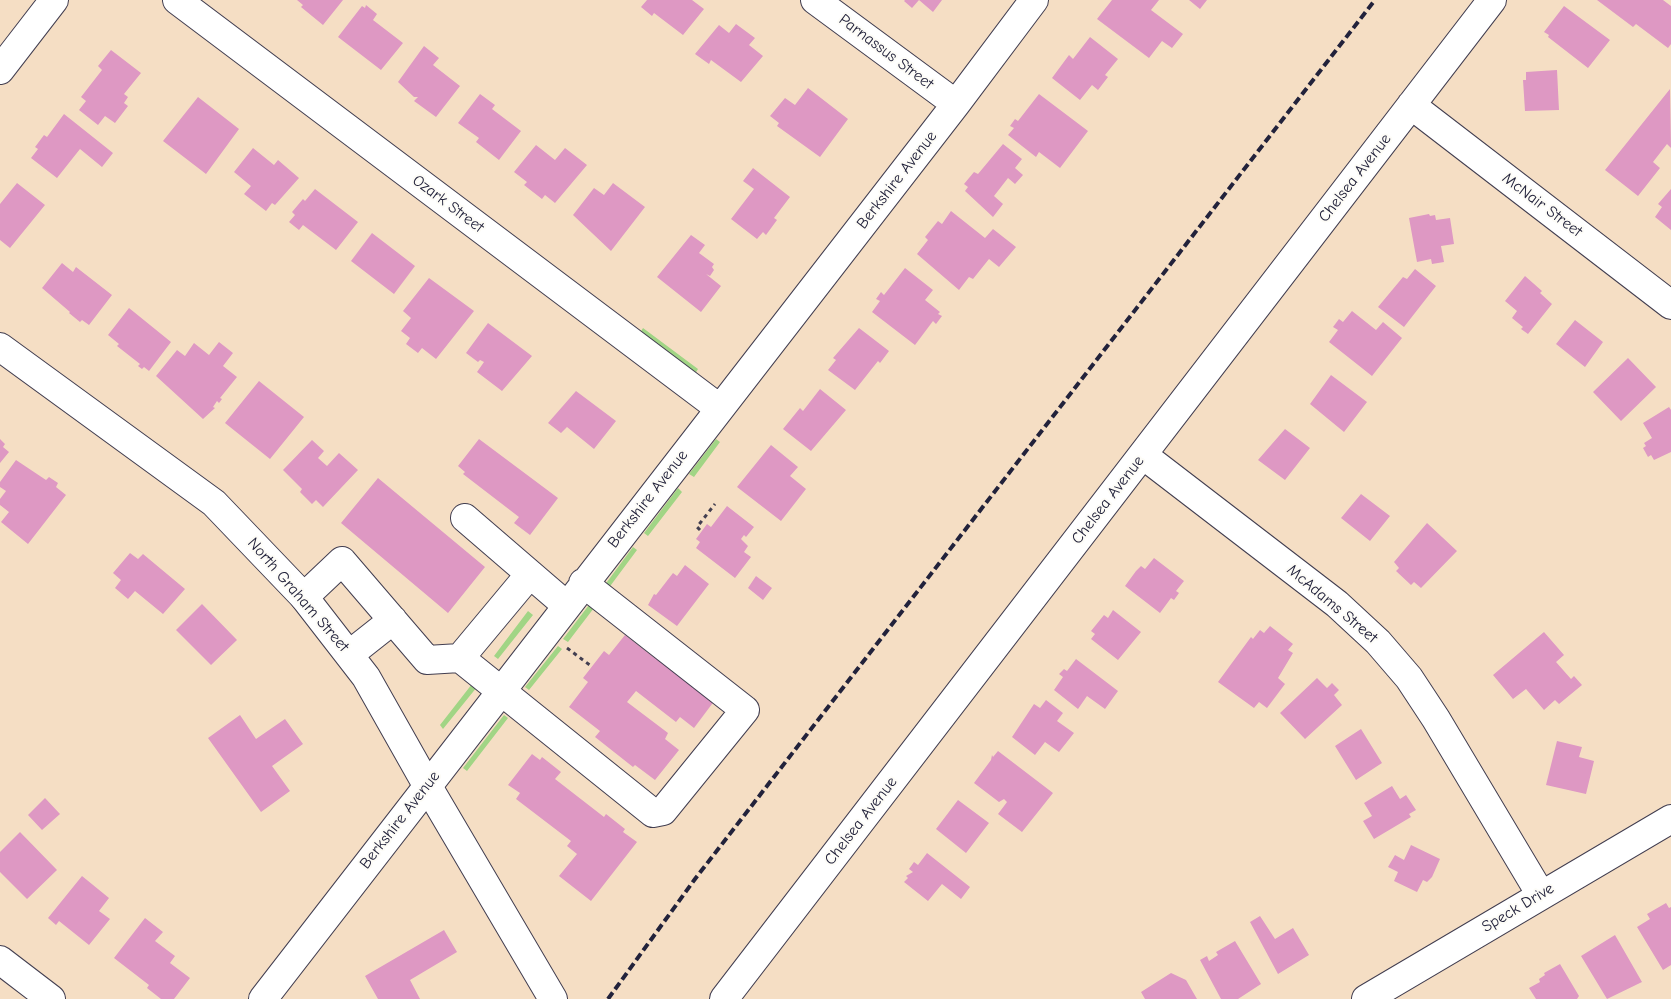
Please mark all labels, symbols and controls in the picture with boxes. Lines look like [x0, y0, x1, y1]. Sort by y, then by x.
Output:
street label: Parnassus Street [835, 10, 937, 94]
street label: Berkshire Avenue [853, 127, 941, 233]
street label: Chelsea Avenue [1315, 130, 1395, 226]
street label: McNair Street [1498, 169, 1586, 241]
street label: Ozark Street [408, 171, 488, 237]
street label: Berkshire Avenue [604, 446, 692, 552]
street label: Chelsea Avenue [1068, 452, 1148, 548]
street label: North Graham Street [243, 534, 353, 656]
street label: McAdams Street [1283, 561, 1381, 647]
street label: Berkshire Avenue [356, 767, 444, 873]
street label: Chelsea Avenue [821, 773, 901, 869]
street label: Speck Drive [1479, 879, 1557, 937]

